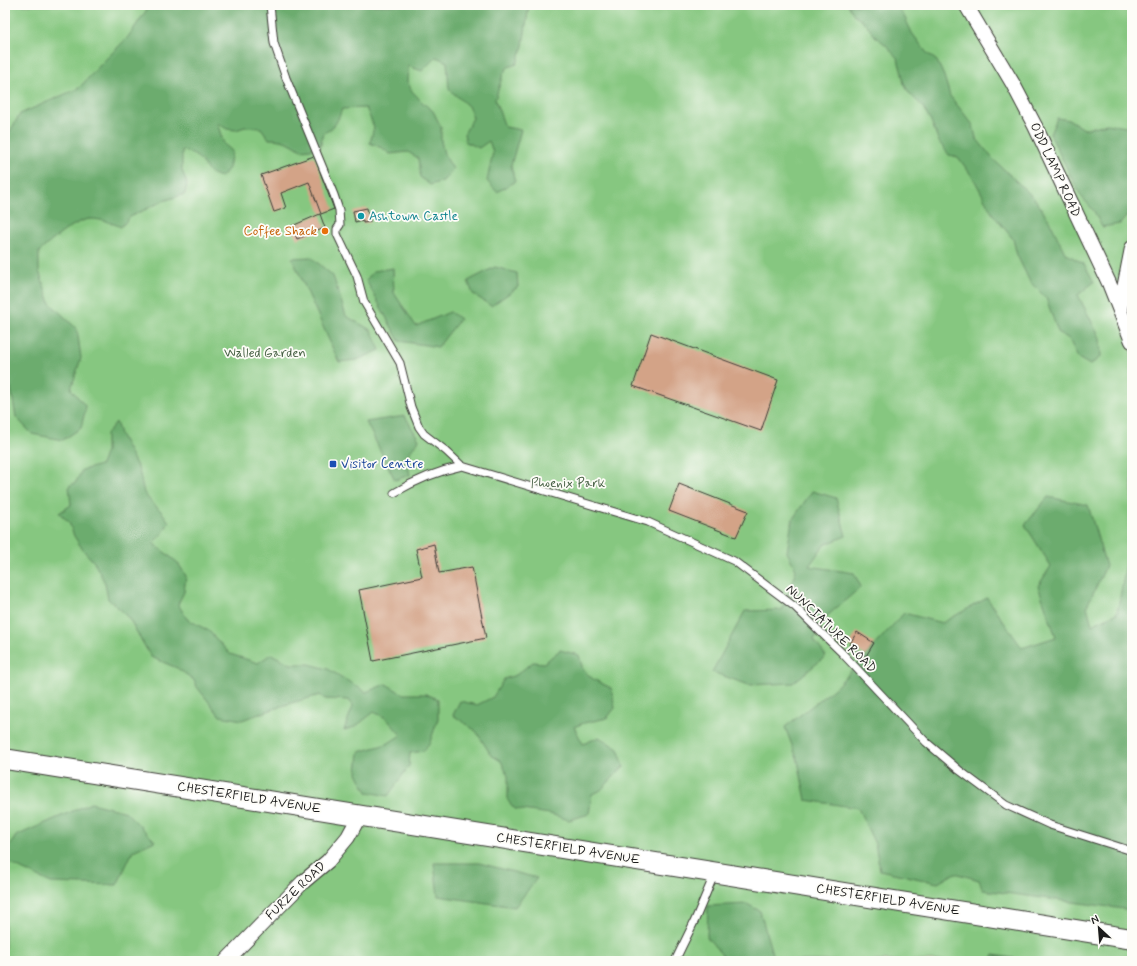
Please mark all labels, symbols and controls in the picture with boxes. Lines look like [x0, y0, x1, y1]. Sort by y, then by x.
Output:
street label: ODD LAMP ROAD [1026, 120, 1084, 220]
place label: Ashtown Castle [369, 208, 458, 225]
marker: Ashtown Castle [356, 211, 366, 221]
place label: Coffee Shack [244, 223, 317, 240]
marker: Coffee Shack [320, 226, 330, 236]
park label: Walled Garden [224, 345, 306, 362]
place label: Visitor Centre [341, 456, 424, 473]
marker: Visitor Centre [328, 459, 338, 469]
park label: Phoenix Park [531, 475, 606, 492]
street label: NUNCIATURE ROAD [782, 581, 880, 677]
street label: CHESTERFIELD AVENUE [176, 778, 322, 818]
street label: CHESTERFIELD AVENUE [495, 829, 641, 869]
street label: FURZE ROAD [262, 858, 330, 924]
street label: CHESTERFIELD AVENUE [815, 880, 961, 920]
north arrow [1079, 908, 1119, 948]
text: N [1089, 912, 1101, 928]

